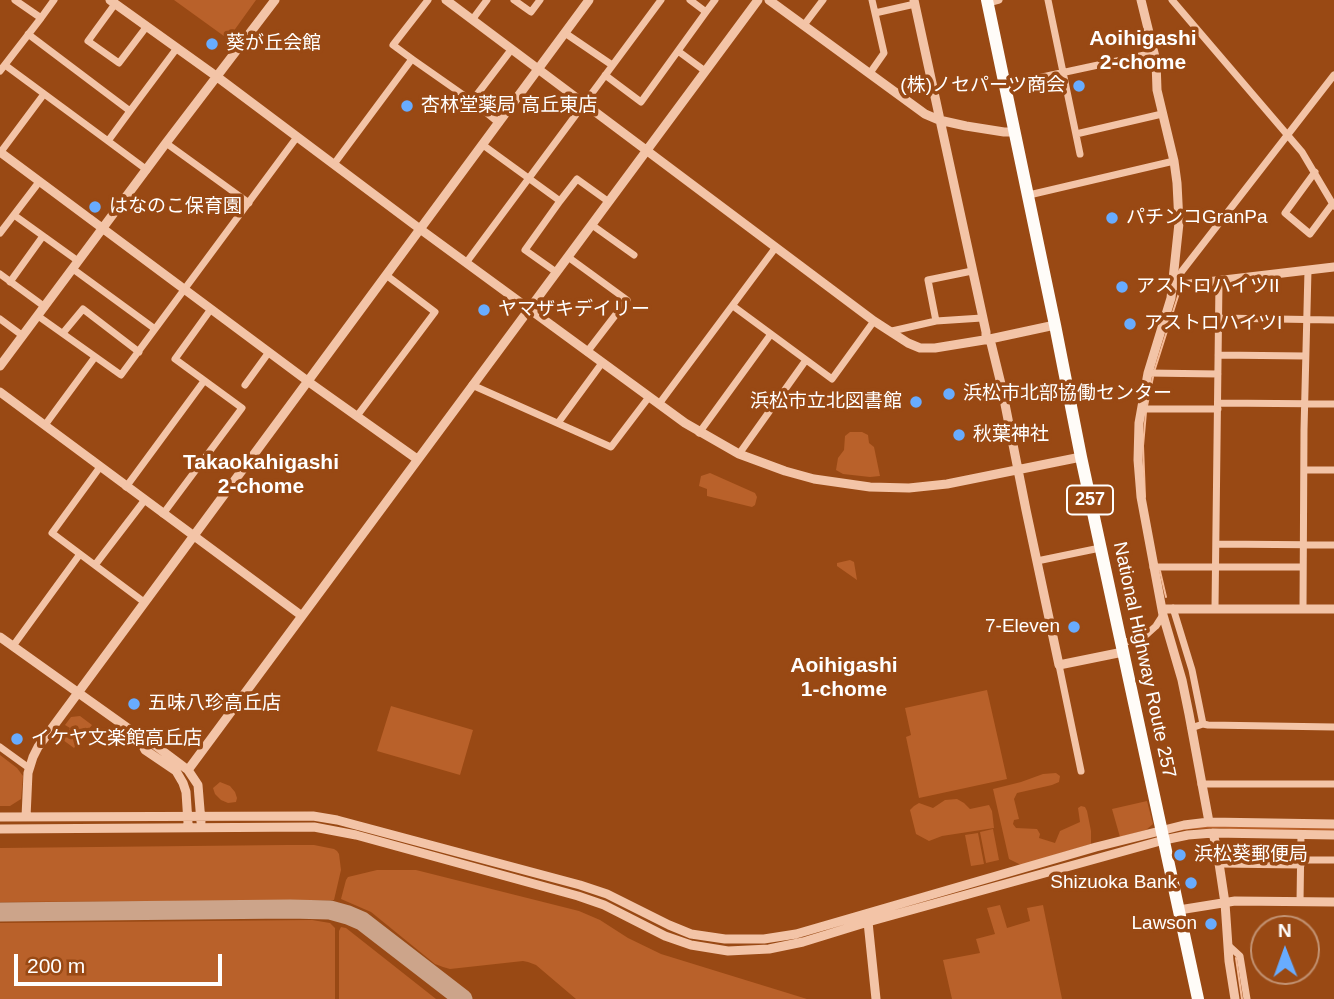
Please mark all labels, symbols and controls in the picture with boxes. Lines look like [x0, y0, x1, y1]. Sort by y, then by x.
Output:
district label: Aoihigashi 2-chome [1089, 26, 1197, 76]
place label: 葵が丘会館 [226, 33, 321, 55]
marker: 葵が丘会館 [204, 36, 220, 52]
place label: (株)ノセパーツ商会 [900, 75, 1065, 97]
marker: (株)ノセパーツ商会 [1071, 78, 1087, 94]
place label: 杏林堂薬局 高丘東店 [421, 95, 597, 117]
marker: 杏林堂薬局 高丘東店 [399, 98, 415, 114]
place label: はなのこ保育園 [109, 196, 242, 218]
marker: はなのこ保育園 [87, 199, 103, 215]
place label: パチンコGranPa [1126, 207, 1267, 229]
marker: パチンコGranPa [1104, 210, 1120, 226]
place label: アストロハイツII [1136, 276, 1280, 298]
marker: アストロハイツII [1114, 279, 1130, 295]
place label: ヤマザキデイリー [498, 299, 650, 321]
marker: ヤマザキデイリー [476, 302, 492, 318]
place label: アストロハイツI [1144, 313, 1282, 335]
marker: アストロハイツI [1122, 316, 1138, 332]
place label: 浜松市北部協働センター [963, 383, 1172, 405]
marker: 浜松市北部協働センター [941, 386, 957, 402]
place label: 浜松市立北図書館 [750, 391, 902, 413]
marker: 浜松市立北図書館 [908, 394, 924, 410]
place label: 秋葉神社 [973, 424, 1049, 446]
marker: 秋葉神社 [951, 427, 967, 443]
district label: Takaokahigashi 2-chome [183, 450, 339, 500]
road number: 257 [1067, 486, 1113, 514]
street label: National Highway Route 257 [1108, 540, 1180, 780]
place label: 7-Eleven [985, 616, 1060, 638]
marker: 7-Eleven [1066, 619, 1082, 635]
district label: Aoihigashi 1-chome [790, 653, 898, 703]
place label: 五味八珍高丘店 [148, 693, 281, 715]
marker: 五味八珍高丘店 [126, 696, 142, 712]
place label: イケヤ文楽館高丘店 [31, 728, 202, 750]
marker: イケヤ文楽館高丘店 [9, 731, 25, 747]
place label: 浜松葵郵便局 [1194, 844, 1308, 866]
marker: 浜松葵郵便局 [1172, 847, 1188, 863]
place label: Shizuoka Bank [1050, 872, 1177, 894]
marker: Shizuoka Bank [1183, 875, 1199, 891]
place label: Lawson [1132, 913, 1197, 935]
north arrow [1250, 915, 1320, 985]
marker: Lawson [1203, 916, 1219, 932]
text: N [1278, 920, 1292, 941]
scale bar [18, 940, 226, 984]
text: 200 m [27, 954, 85, 977]

